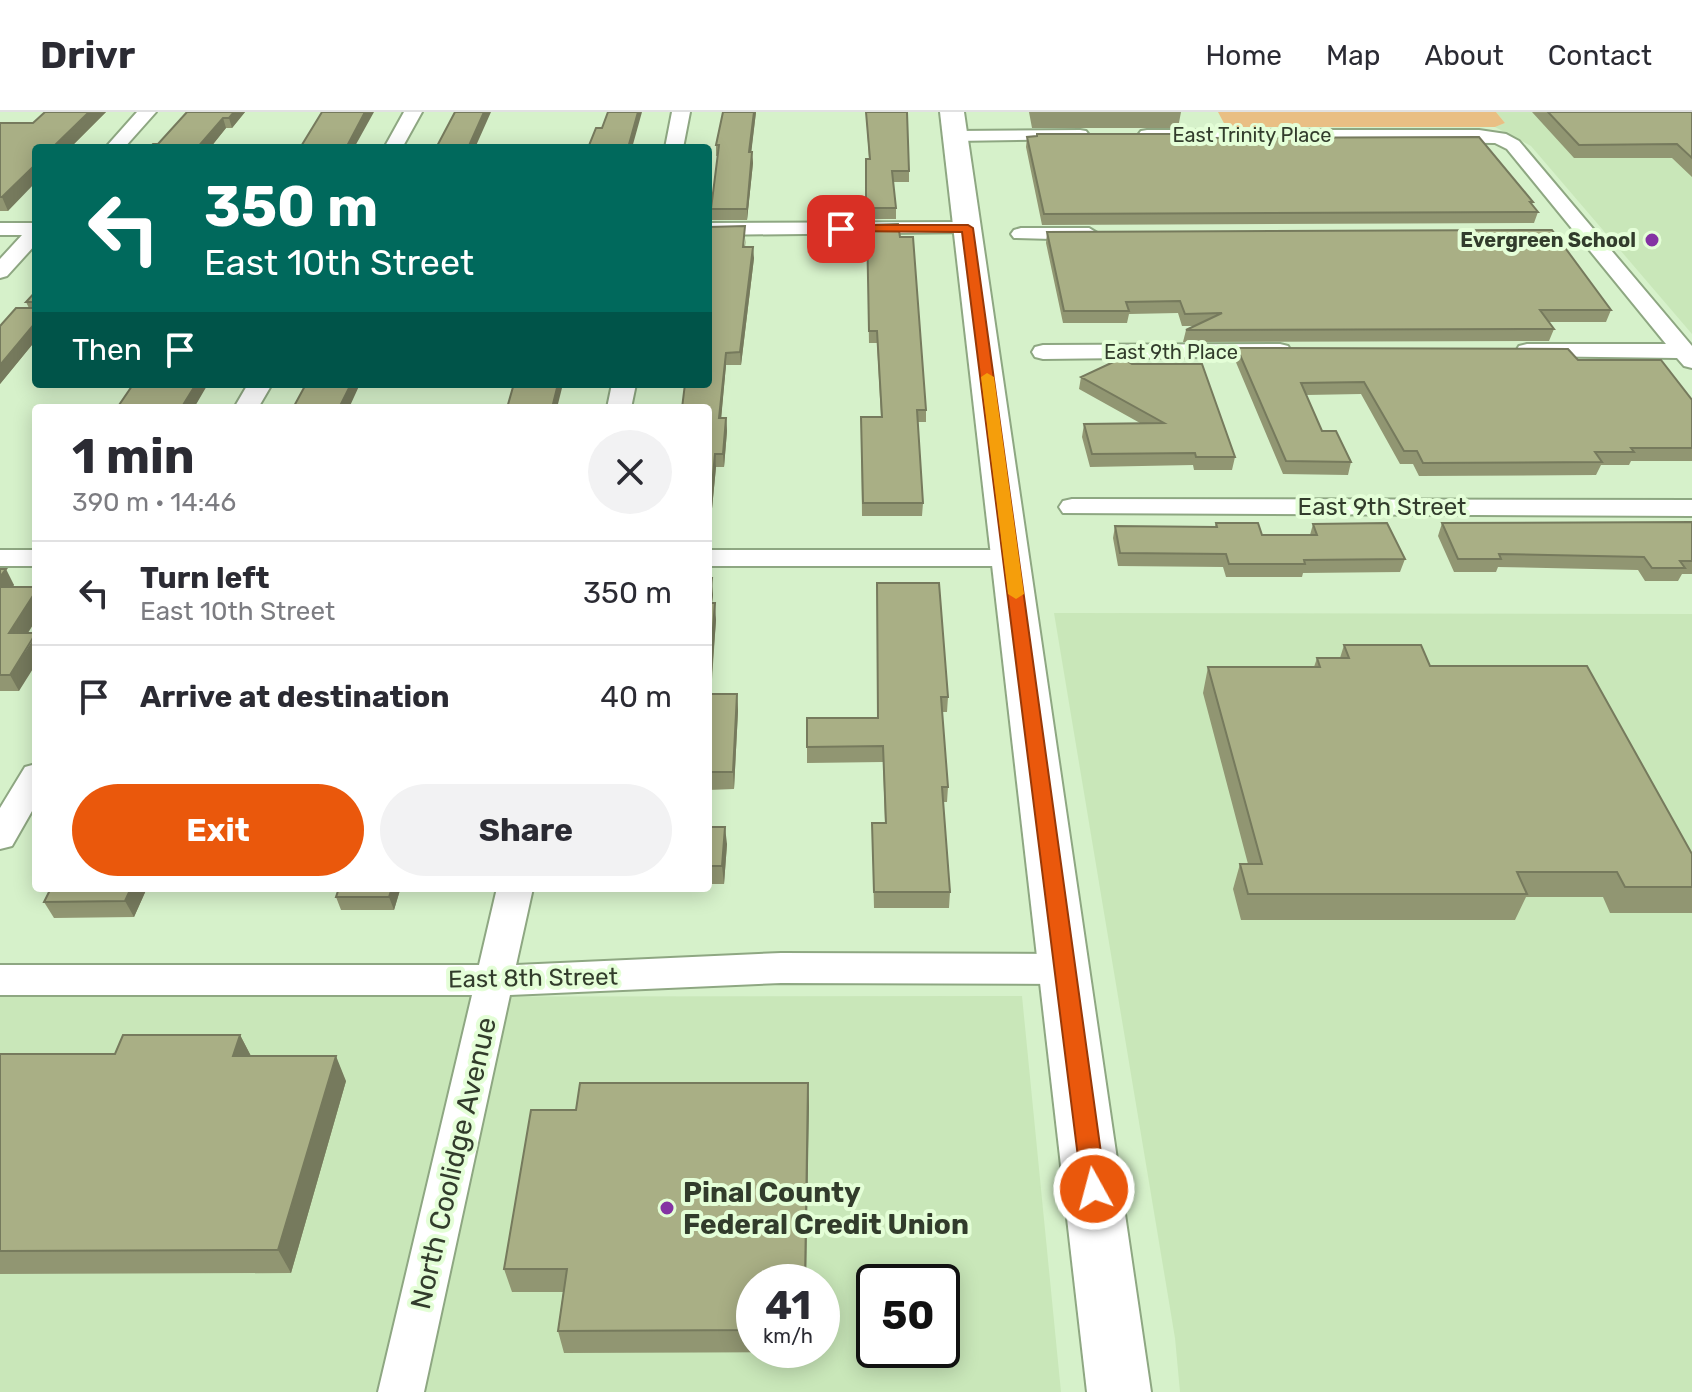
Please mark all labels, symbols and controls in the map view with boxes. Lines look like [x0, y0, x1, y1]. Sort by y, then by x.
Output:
text: Drivr [40, 32, 135, 78]
text: Home [1205, 39, 1282, 72]
text: Map [1326, 39, 1380, 72]
text: About [1424, 39, 1504, 72]
text: Contact [1548, 39, 1652, 72]
street label: East Trinity Place [1172, 123, 1332, 147]
text: 350 m [204, 174, 378, 240]
icon: left [72, 176, 176, 280]
pin [807, 195, 875, 263]
icon: arrive [819, 207, 863, 251]
place label: Evergreen School [1460, 228, 1636, 252]
marker: Evergreen School [1643, 231, 1661, 249]
text: East 10th Street [204, 241, 474, 284]
icon: arrive [158, 328, 202, 372]
text: Then [72, 332, 142, 368]
street label: East 9th Place [1104, 340, 1238, 364]
text: 1 min [72, 428, 195, 485]
button: close [588, 430, 672, 514]
text: 390 m · 14:46 [72, 487, 236, 518]
street label: East 9th Street [1298, 493, 1466, 521]
text: Turn left [140, 560, 270, 596]
icon: left [72, 571, 116, 615]
text: 350 m [583, 575, 672, 611]
text: East 10th Street [140, 596, 335, 627]
icon: arrive [72, 675, 116, 719]
text: Arrive at destination [140, 679, 450, 715]
text: 40 m [600, 679, 672, 715]
button: Exit [72, 784, 364, 876]
button: Share [380, 784, 672, 876]
street label: East 8th Street [448, 963, 618, 993]
street label: North Coolidge Avenue [404, 1014, 503, 1312]
position arrow [1052, 1147, 1136, 1231]
place label: Pinal County Federal Credit Union [683, 1176, 969, 1241]
marker: Pinal County Federal Credit Union [658, 1199, 676, 1217]
speed limit sign: 50 [856, 1264, 960, 1368]
text: 41 [765, 1282, 811, 1329]
text: km/h [763, 1324, 813, 1348]

